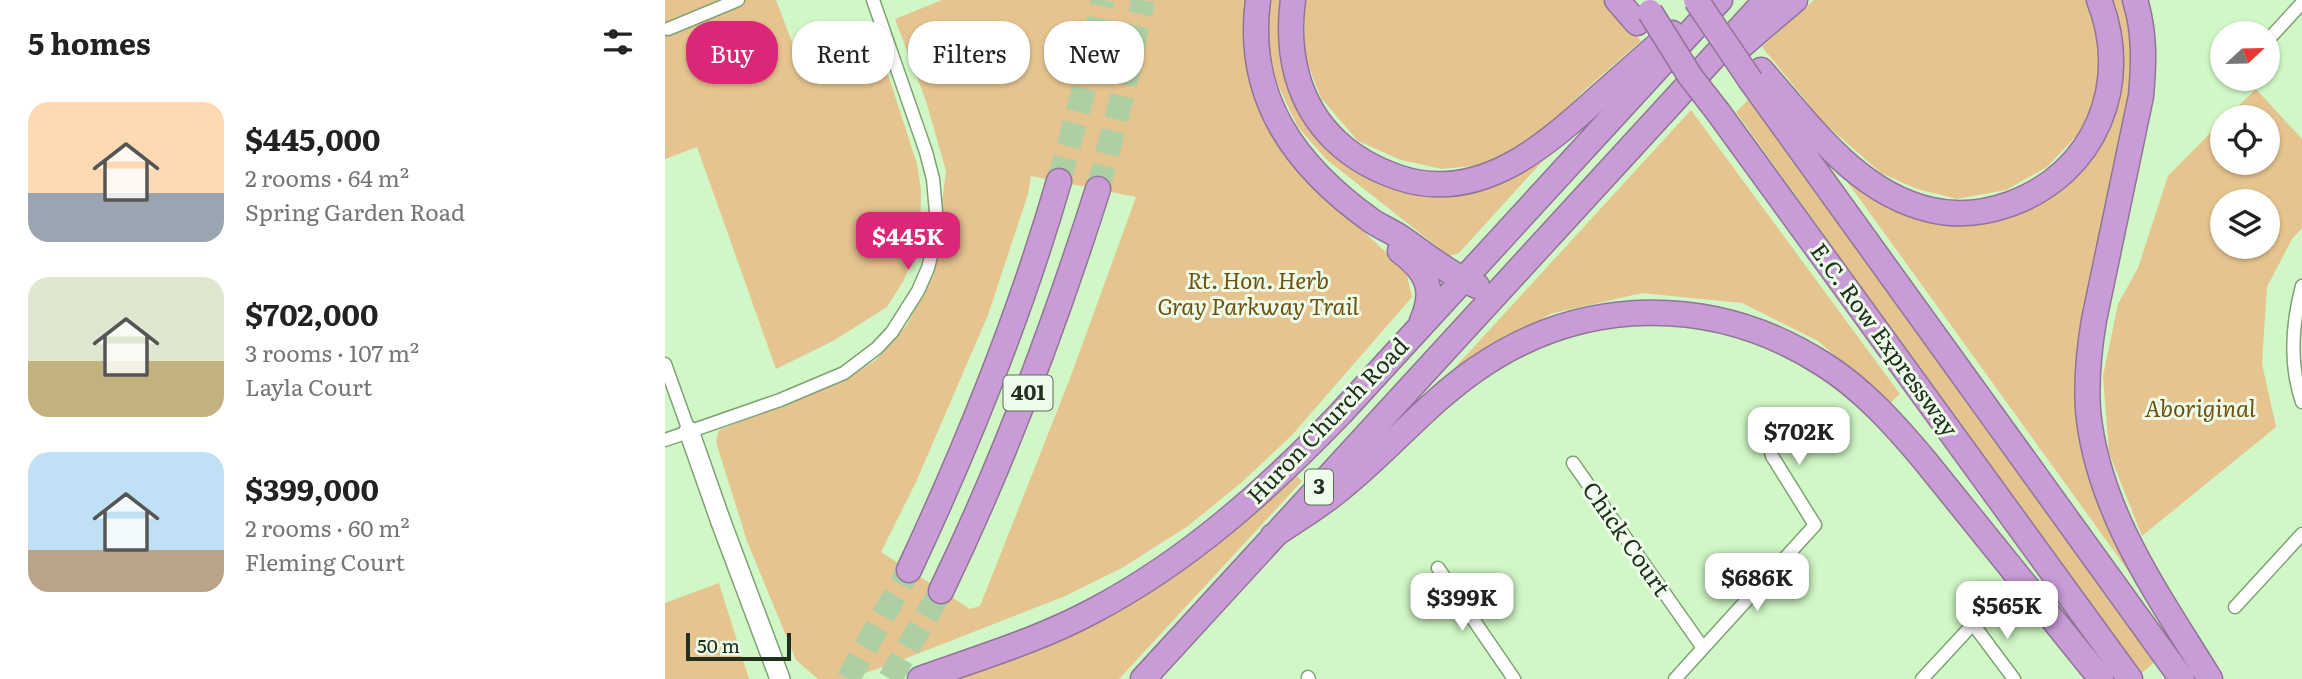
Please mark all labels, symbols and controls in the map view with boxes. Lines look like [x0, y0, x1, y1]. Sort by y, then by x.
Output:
text: 5 homes [28, 20, 151, 64]
chip: Buy [686, 21, 778, 84]
chip: Rent [792, 21, 894, 84]
chip: Filters [908, 21, 1030, 84]
chip: New [1044, 21, 1144, 84]
north arrow [2210, 21, 2280, 91]
map controls [2210, 21, 2280, 259]
icon: filters [599, 23, 637, 61]
button: locate [2210, 105, 2280, 175]
text: $445,000 [245, 116, 381, 160]
icon: home [84, 130, 168, 214]
text: 2 rooms · 64 m² [245, 160, 409, 194]
button: layers [2210, 189, 2280, 259]
text: Spring Garden Road [245, 194, 465, 228]
pin: $445K [859, 212, 957, 272]
text: $445K [872, 218, 944, 252]
street label: E.C. Row Expressway [1804, 235, 1968, 443]
park label: Rt. Hon. Herb Gray Parkway Trail [1157, 262, 1359, 322]
text: $702,000 [245, 291, 379, 335]
icon: home [84, 305, 168, 389]
street label: Huron Church Road [1238, 329, 1415, 510]
text: 3 rooms · 107 m² [245, 335, 419, 369]
text: Layla Court [245, 369, 372, 403]
road number: 401 [1003, 376, 1053, 410]
park label: Aboriginal [2145, 390, 2256, 424]
pin: $702K [1750, 407, 1848, 467]
text: $702K [1764, 413, 1834, 447]
text: $399,000 [245, 466, 379, 510]
road number: 3 [1305, 470, 1333, 504]
street label: Chick Court [1576, 474, 1680, 603]
icon: home [84, 480, 168, 564]
text: 2 rooms · 60 m² [245, 510, 410, 544]
text: Fleming Court [245, 544, 405, 578]
pin: $686K [1708, 554, 1806, 613]
text: $686K [1721, 559, 1793, 593]
pin: $399K [1413, 574, 1511, 633]
text: $399K [1427, 579, 1498, 613]
pin: $565K [1958, 582, 2056, 641]
text: $565K [1972, 587, 2042, 621]
scale bar [686, 630, 791, 662]
text: 50 m [697, 631, 740, 659]

